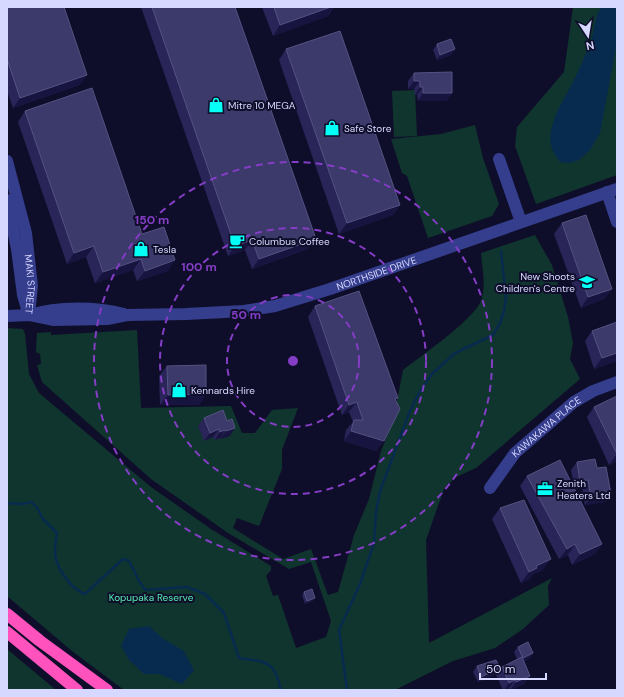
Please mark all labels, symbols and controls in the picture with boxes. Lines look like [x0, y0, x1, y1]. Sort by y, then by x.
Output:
north arrow [568, 16, 608, 56]
text: N [585, 38, 595, 53]
shop icon: Mitre 10 MEGA [207, 96, 225, 114]
place label: Mitre 10 MEGA [228, 99, 296, 112]
shop icon: Safe Store [323, 119, 341, 137]
place label: Safe Store [344, 122, 392, 135]
text: 150 m [135, 212, 169, 228]
cafe icon: Columbus Coffee [228, 232, 246, 250]
place label: Columbus Coffee [249, 235, 330, 248]
shop icon: Tesla [132, 240, 150, 258]
place label: Tesla [153, 243, 176, 256]
street label: NORTHSIDE DRIVE [334, 253, 418, 293]
street label: MAKI STREET [22, 254, 38, 315]
text: 100 m [181, 259, 217, 275]
place label: New Shoots Children's Centre [496, 270, 575, 295]
school or university icon: New Shoots Children's Centre [578, 273, 596, 291]
text: 50 m [231, 307, 261, 323]
centre of rings [286, 354, 300, 368]
shop icon: Kennards Hire [170, 381, 188, 399]
place label: Kennards Hire [191, 384, 255, 397]
street label: KAWAKAWA PLACE [509, 393, 583, 460]
place label: Zenith Heaters Ltd [557, 477, 610, 502]
office icon: Zenith Heaters Ltd [536, 480, 554, 498]
park label: Kopupaka Reserve [109, 591, 194, 604]
scale bar [480, 655, 546, 681]
text: 50 m [486, 661, 515, 677]

